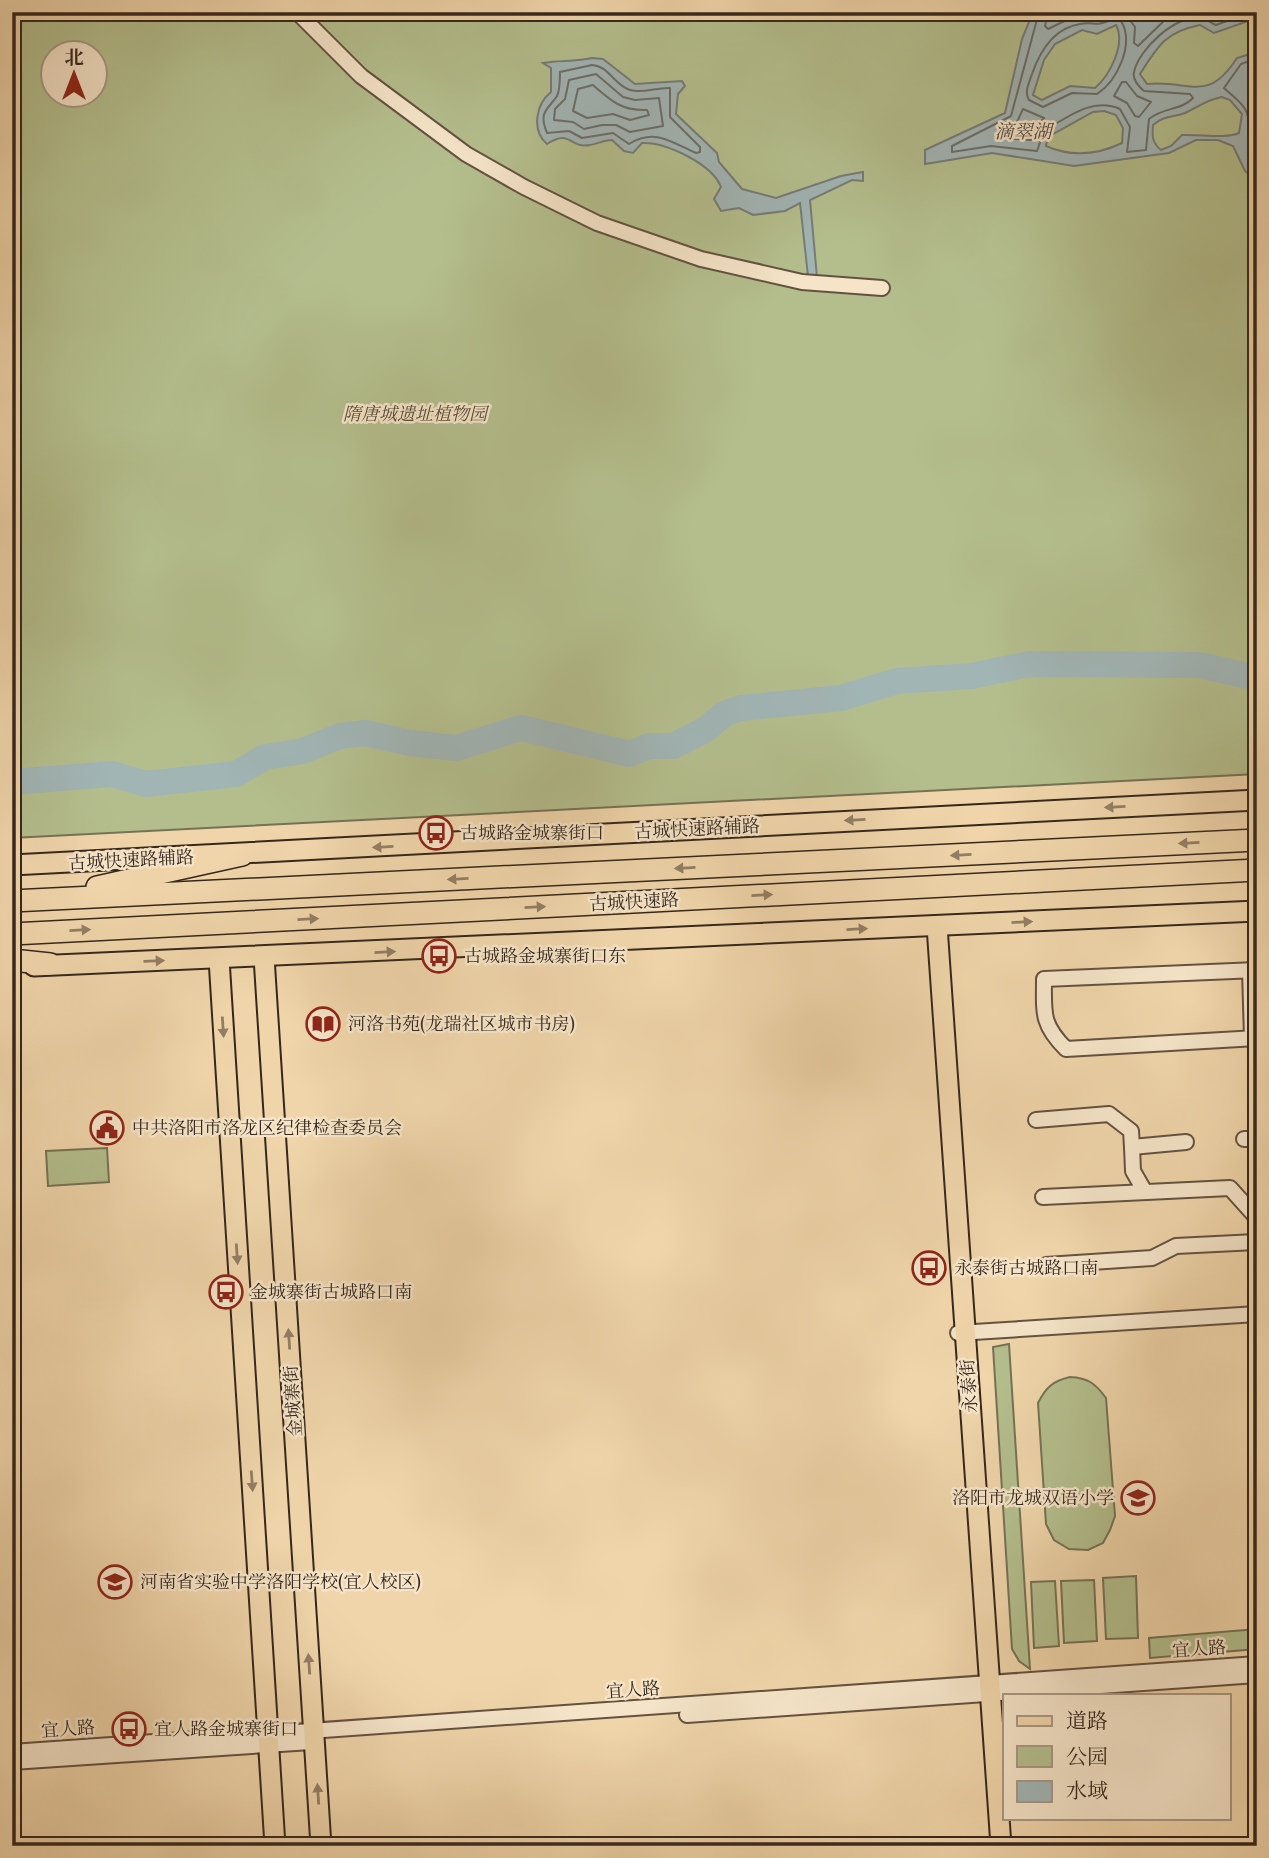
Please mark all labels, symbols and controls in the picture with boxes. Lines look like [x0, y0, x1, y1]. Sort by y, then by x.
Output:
north arrow [38, 38, 108, 108]
text: 北 [64, 46, 84, 69]
water label: 滴翠湖 [994, 120, 1054, 143]
park label: 隋唐城遗址植物园 [343, 403, 490, 425]
one-way arrow [1104, 801, 1126, 812]
bus stop icon: 古城路金城寨街口 [417, 814, 455, 852]
one-way arrow [844, 814, 866, 825]
street label: 古城快速路辅路 [634, 815, 760, 843]
place label: 古城路金城寨街口 [460, 822, 604, 844]
one-way arrow [1177, 838, 1199, 849]
one-way arrow [372, 842, 394, 853]
street label: 古城快速路辅路 [68, 846, 194, 874]
one-way arrow [950, 849, 972, 860]
one-way arrow [674, 863, 696, 874]
one-way arrow [447, 874, 469, 885]
street label: 古城快速路 [588, 889, 680, 915]
one-way arrow [751, 890, 773, 901]
one-way arrow [524, 901, 546, 912]
one-way arrow [297, 913, 319, 924]
one-way arrow [1011, 916, 1033, 927]
one-way arrow [846, 924, 868, 935]
one-way arrow [70, 925, 92, 936]
bus stop icon: 古城路金城寨街口东 [420, 937, 458, 975]
place label: 古城路金城寨街口东 [464, 945, 626, 967]
one-way arrow [374, 946, 396, 957]
one-way arrow [143, 956, 165, 967]
library icon: 河洛书苑(龙瑞社区城市书房) [304, 1005, 342, 1043]
place label: 河洛书苑(龙瑞社区城市书房) [348, 1013, 575, 1035]
one-way arrow [218, 1016, 229, 1038]
public building icon: 中共洛阳市洛龙区纪律检查委员会 [88, 1109, 126, 1147]
place label: 中共洛阳市洛龙区纪律检查委员会 [132, 1117, 402, 1139]
one-way arrow [232, 1243, 243, 1265]
bus stop icon: 永泰街古城路口南 [910, 1249, 948, 1287]
place label: 永泰街古城路口南 [954, 1257, 1098, 1279]
bus stop icon: 金城寨街古城路口南 [207, 1273, 245, 1311]
place label: 金城寨街古城路口南 [250, 1281, 412, 1303]
one-way arrow [283, 1328, 294, 1350]
street label: 永泰街 [956, 1358, 982, 1414]
street label: 金城寨街 [280, 1364, 306, 1438]
one-way arrow [246, 1471, 257, 1493]
school or university icon: 洛阳市龙城双语小学 [1119, 1479, 1157, 1517]
place label: 洛阳市龙城双语小学 [952, 1487, 1114, 1509]
school or university icon: 河南省实验中学洛阳学校(宜人校区) [96, 1563, 134, 1601]
place label: 河南省实验中学洛阳学校(宜人校区) [140, 1571, 421, 1593]
street label: 宜人路 [1171, 1636, 1227, 1662]
one-way arrow [304, 1653, 315, 1675]
street label: 宜人路 [605, 1677, 661, 1703]
legend [1003, 1694, 1230, 1820]
text: 道路 [1066, 1708, 1108, 1733]
bus stop icon: 宜人路金城寨街口 [110, 1710, 148, 1748]
street label: 宜人路 [40, 1716, 96, 1742]
place label: 宜人路金城寨街口 [154, 1718, 298, 1740]
text: 公园 [1066, 1744, 1108, 1769]
text: 水域 [1066, 1778, 1108, 1803]
one-way arrow [312, 1782, 323, 1804]

